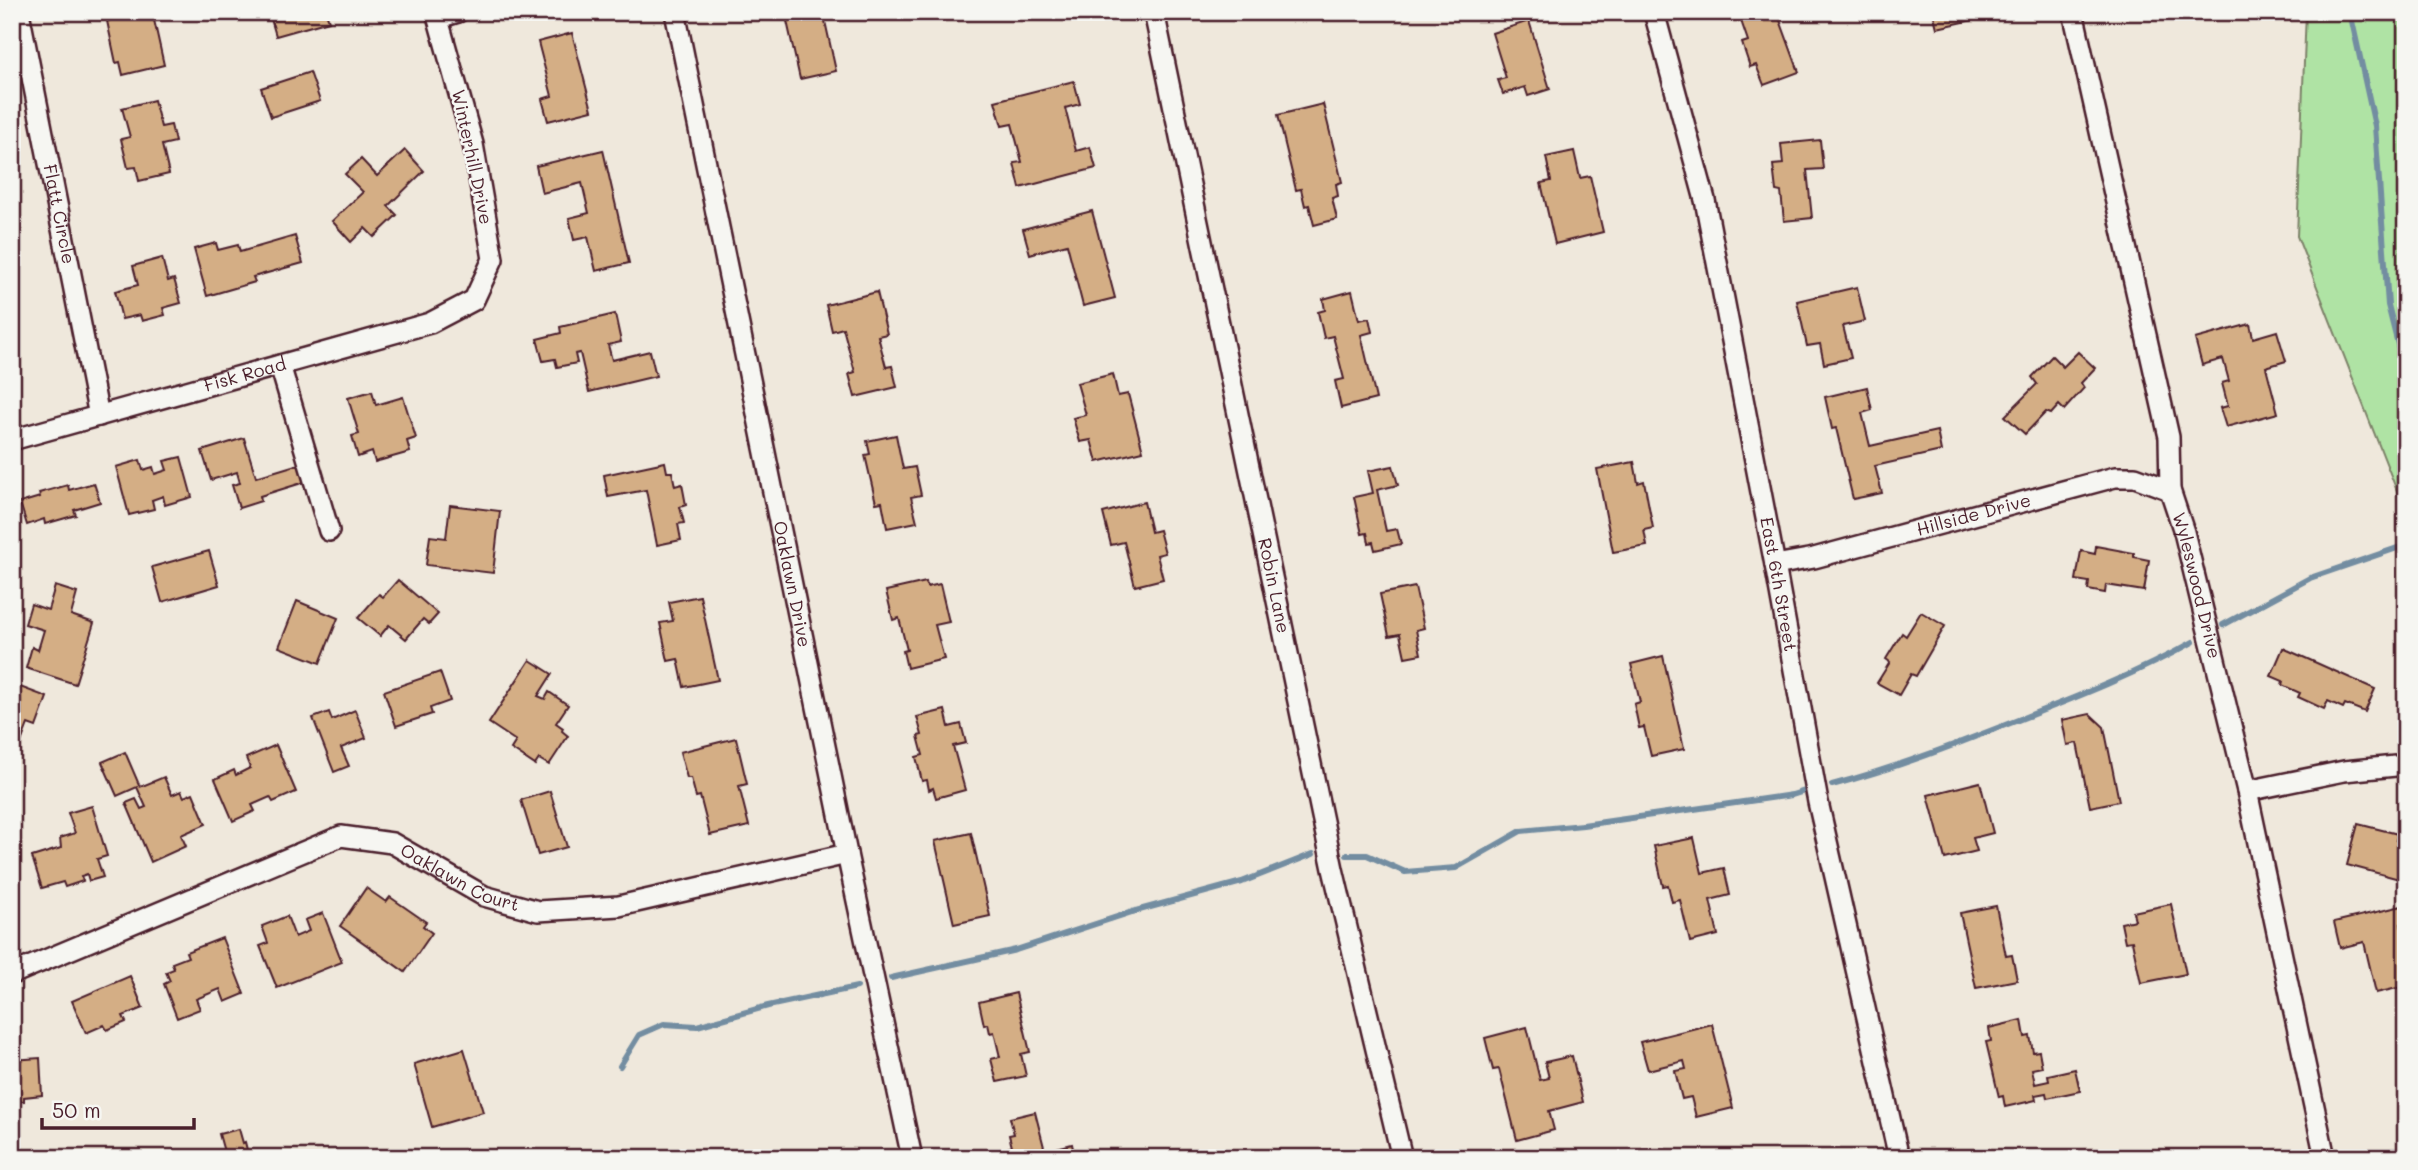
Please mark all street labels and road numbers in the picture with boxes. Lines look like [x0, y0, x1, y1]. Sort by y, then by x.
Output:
street label: Winterhill Drive [447, 87, 499, 226]
street label: Flatt Circle [38, 162, 82, 266]
street label: Fisk Road [201, 351, 289, 397]
street label: Hillside Drive [1914, 487, 2033, 541]
street label: Wyleswood Drive [2167, 509, 2227, 661]
street label: East 6th Street [1755, 515, 1803, 653]
street label: Oaklawn Drive [768, 519, 817, 649]
street label: Robin Lane [1253, 536, 1296, 635]
street label: Oaklawn Court [396, 837, 522, 916]

